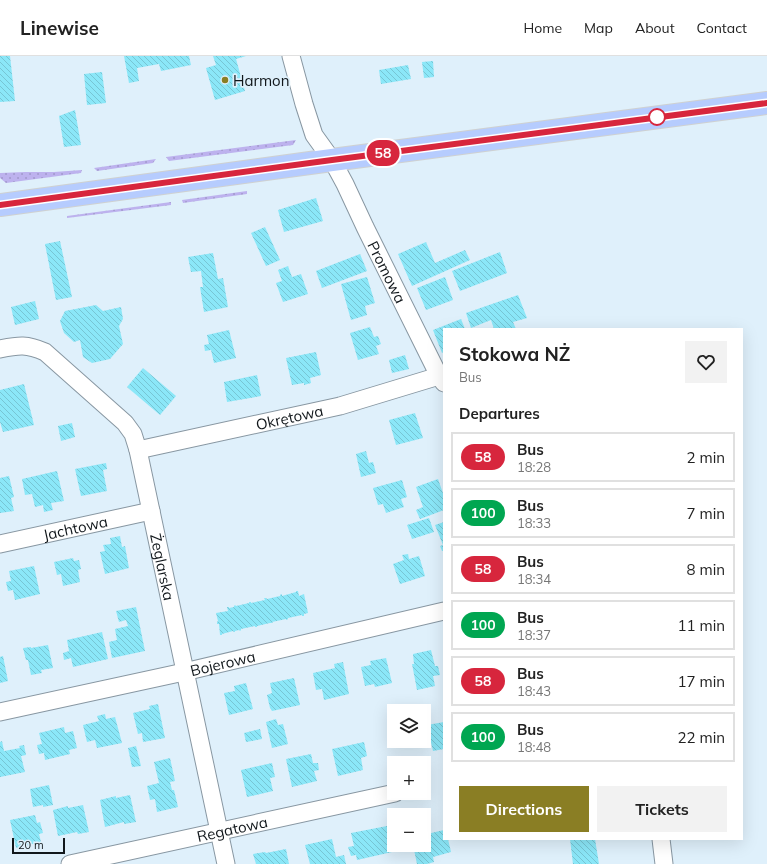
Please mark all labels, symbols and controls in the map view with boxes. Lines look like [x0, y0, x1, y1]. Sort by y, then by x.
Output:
text: Linewise [20, 16, 99, 40]
text: Home [523, 19, 562, 37]
text: Map [584, 19, 613, 37]
text: About [635, 19, 675, 37]
text: Contact [697, 19, 747, 37]
place label: Harmon [233, 71, 289, 90]
marker: Harmon [220, 75, 230, 85]
unlabelled marker [648, 108, 666, 126]
line badge: 58 [365, 140, 401, 166]
text: 58 [375, 144, 391, 162]
street label: Promowa [364, 238, 411, 306]
button: heart [685, 341, 727, 383]
text: Stokowa NŻ [459, 342, 570, 366]
text: Bus [459, 369, 482, 385]
street label: Okrętowa [254, 400, 325, 434]
text: Departures [459, 404, 540, 423]
text: Bus [517, 440, 544, 459]
text: 58 [475, 448, 491, 466]
text: 2 min [687, 448, 725, 467]
text: 18:28 [517, 459, 551, 475]
text: Bus [517, 496, 544, 515]
text: 100 [470, 504, 496, 522]
text: 7 min [687, 504, 725, 523]
street label: Jachtowa [41, 511, 109, 544]
text: 18:33 [517, 515, 551, 531]
street label: Żeglarska [146, 532, 179, 602]
text: Bus [517, 552, 544, 571]
text: 58 [475, 560, 491, 578]
text: 8 min [687, 560, 725, 579]
text: 18:34 [517, 571, 551, 587]
text: Bus [517, 608, 544, 627]
text: 100 [470, 616, 496, 634]
text: 11 min [678, 616, 725, 635]
text: 18:37 [517, 627, 551, 643]
street label: Bojerowa [188, 646, 257, 680]
text: Bus [517, 664, 544, 683]
text: 58 [475, 672, 491, 690]
text: 17 min [678, 672, 725, 691]
text: 18:43 [517, 683, 551, 699]
map controls [387, 704, 431, 852]
button: layers [387, 704, 431, 748]
text: Bus [517, 720, 544, 739]
text: 100 [470, 728, 496, 746]
text: 22 min [678, 728, 725, 747]
text: 18:48 [517, 739, 551, 755]
button: + [387, 756, 431, 800]
button: Directions [459, 786, 589, 832]
button: Tickets [597, 786, 727, 832]
button: − [387, 808, 431, 852]
street label: Regatowa [195, 812, 269, 846]
scale bar [12, 836, 65, 855]
text: 20 m [18, 838, 44, 852]

